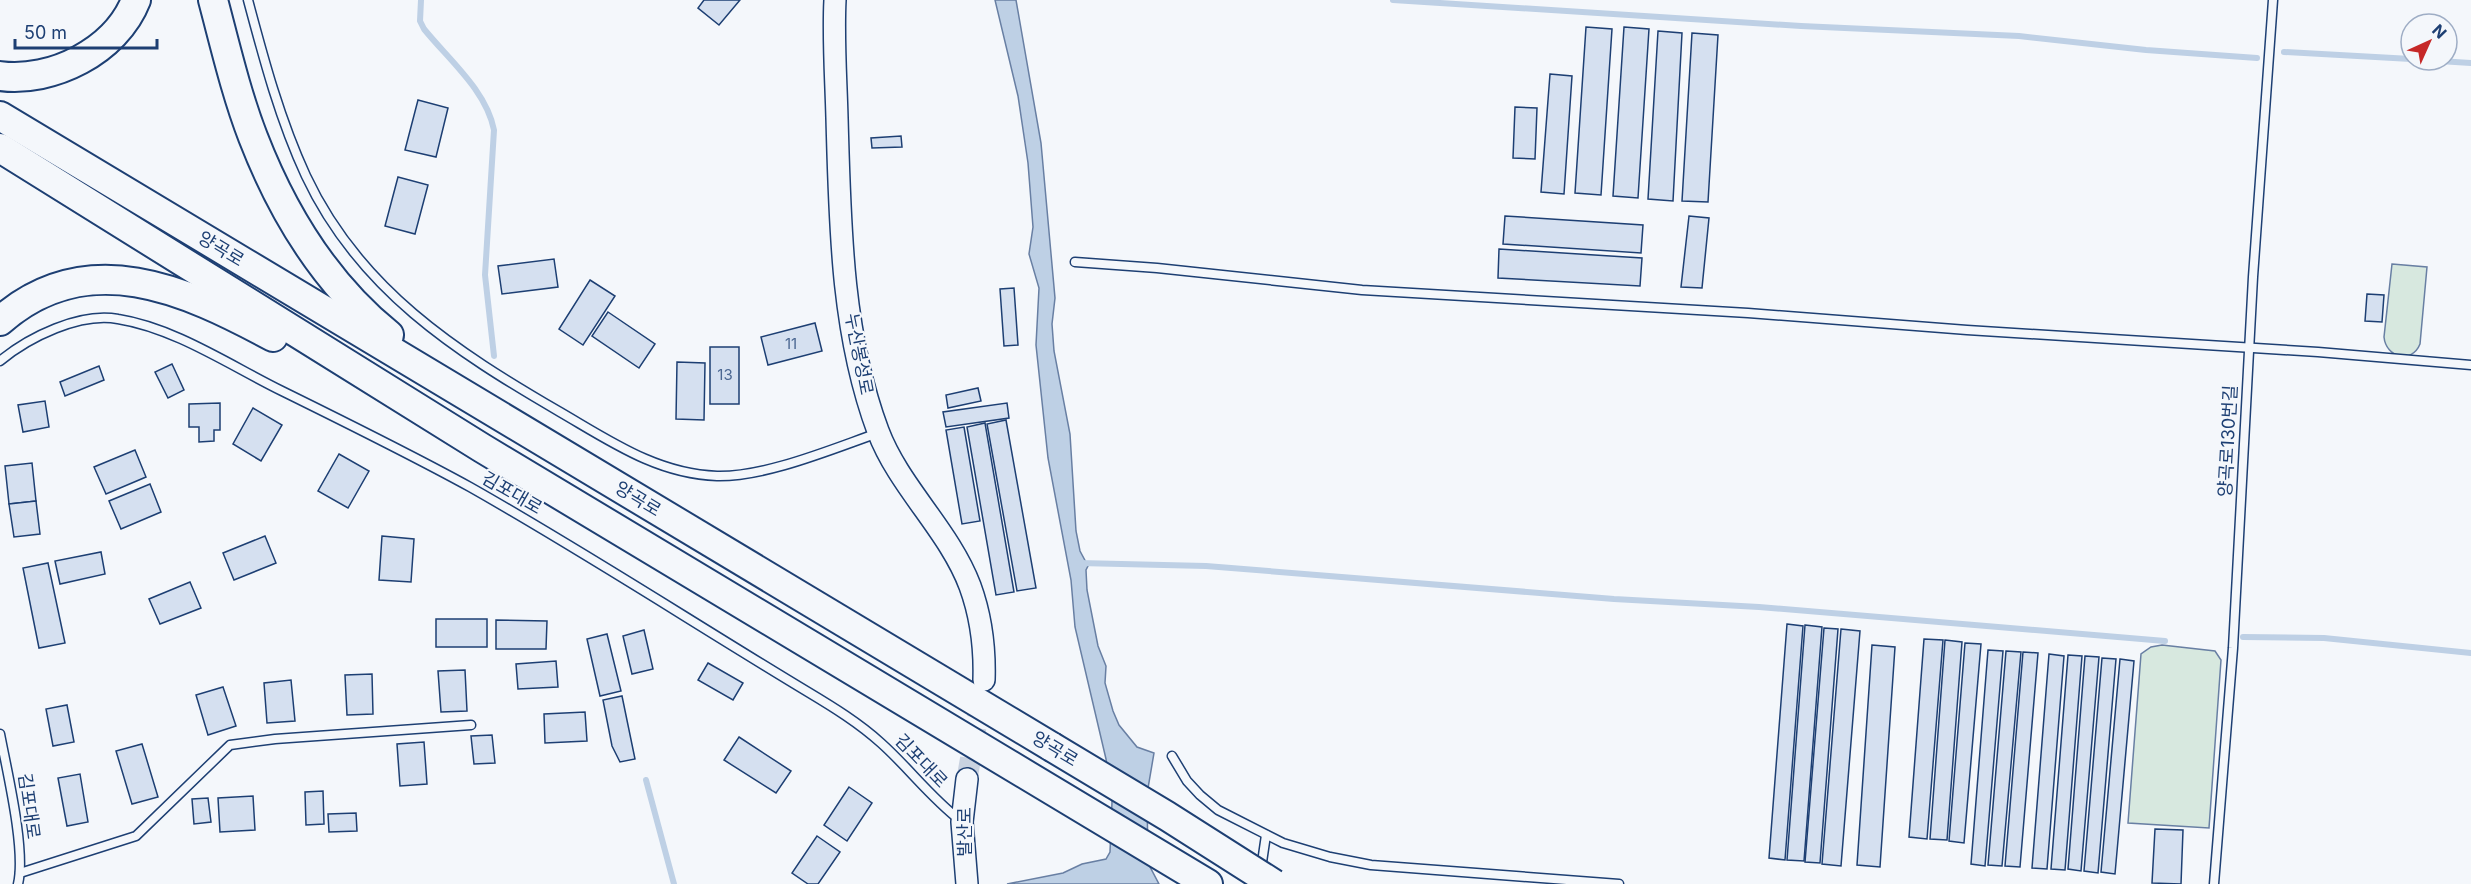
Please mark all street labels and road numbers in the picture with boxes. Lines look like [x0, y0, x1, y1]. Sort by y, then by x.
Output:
street label: 양곡로 [195, 227, 248, 270]
street label: 누산봉성로 [841, 311, 878, 397]
street label: 양곡로130번길 [2214, 384, 2241, 498]
street label: 김포대로 [478, 467, 546, 518]
street label: 양곡로 [612, 477, 665, 520]
street label: 양곡로 [1029, 727, 1082, 770]
street label: 김포대로 [891, 730, 952, 792]
street label: 김포대로 [14, 772, 45, 840]
street label: 발산로 [954, 807, 975, 857]

